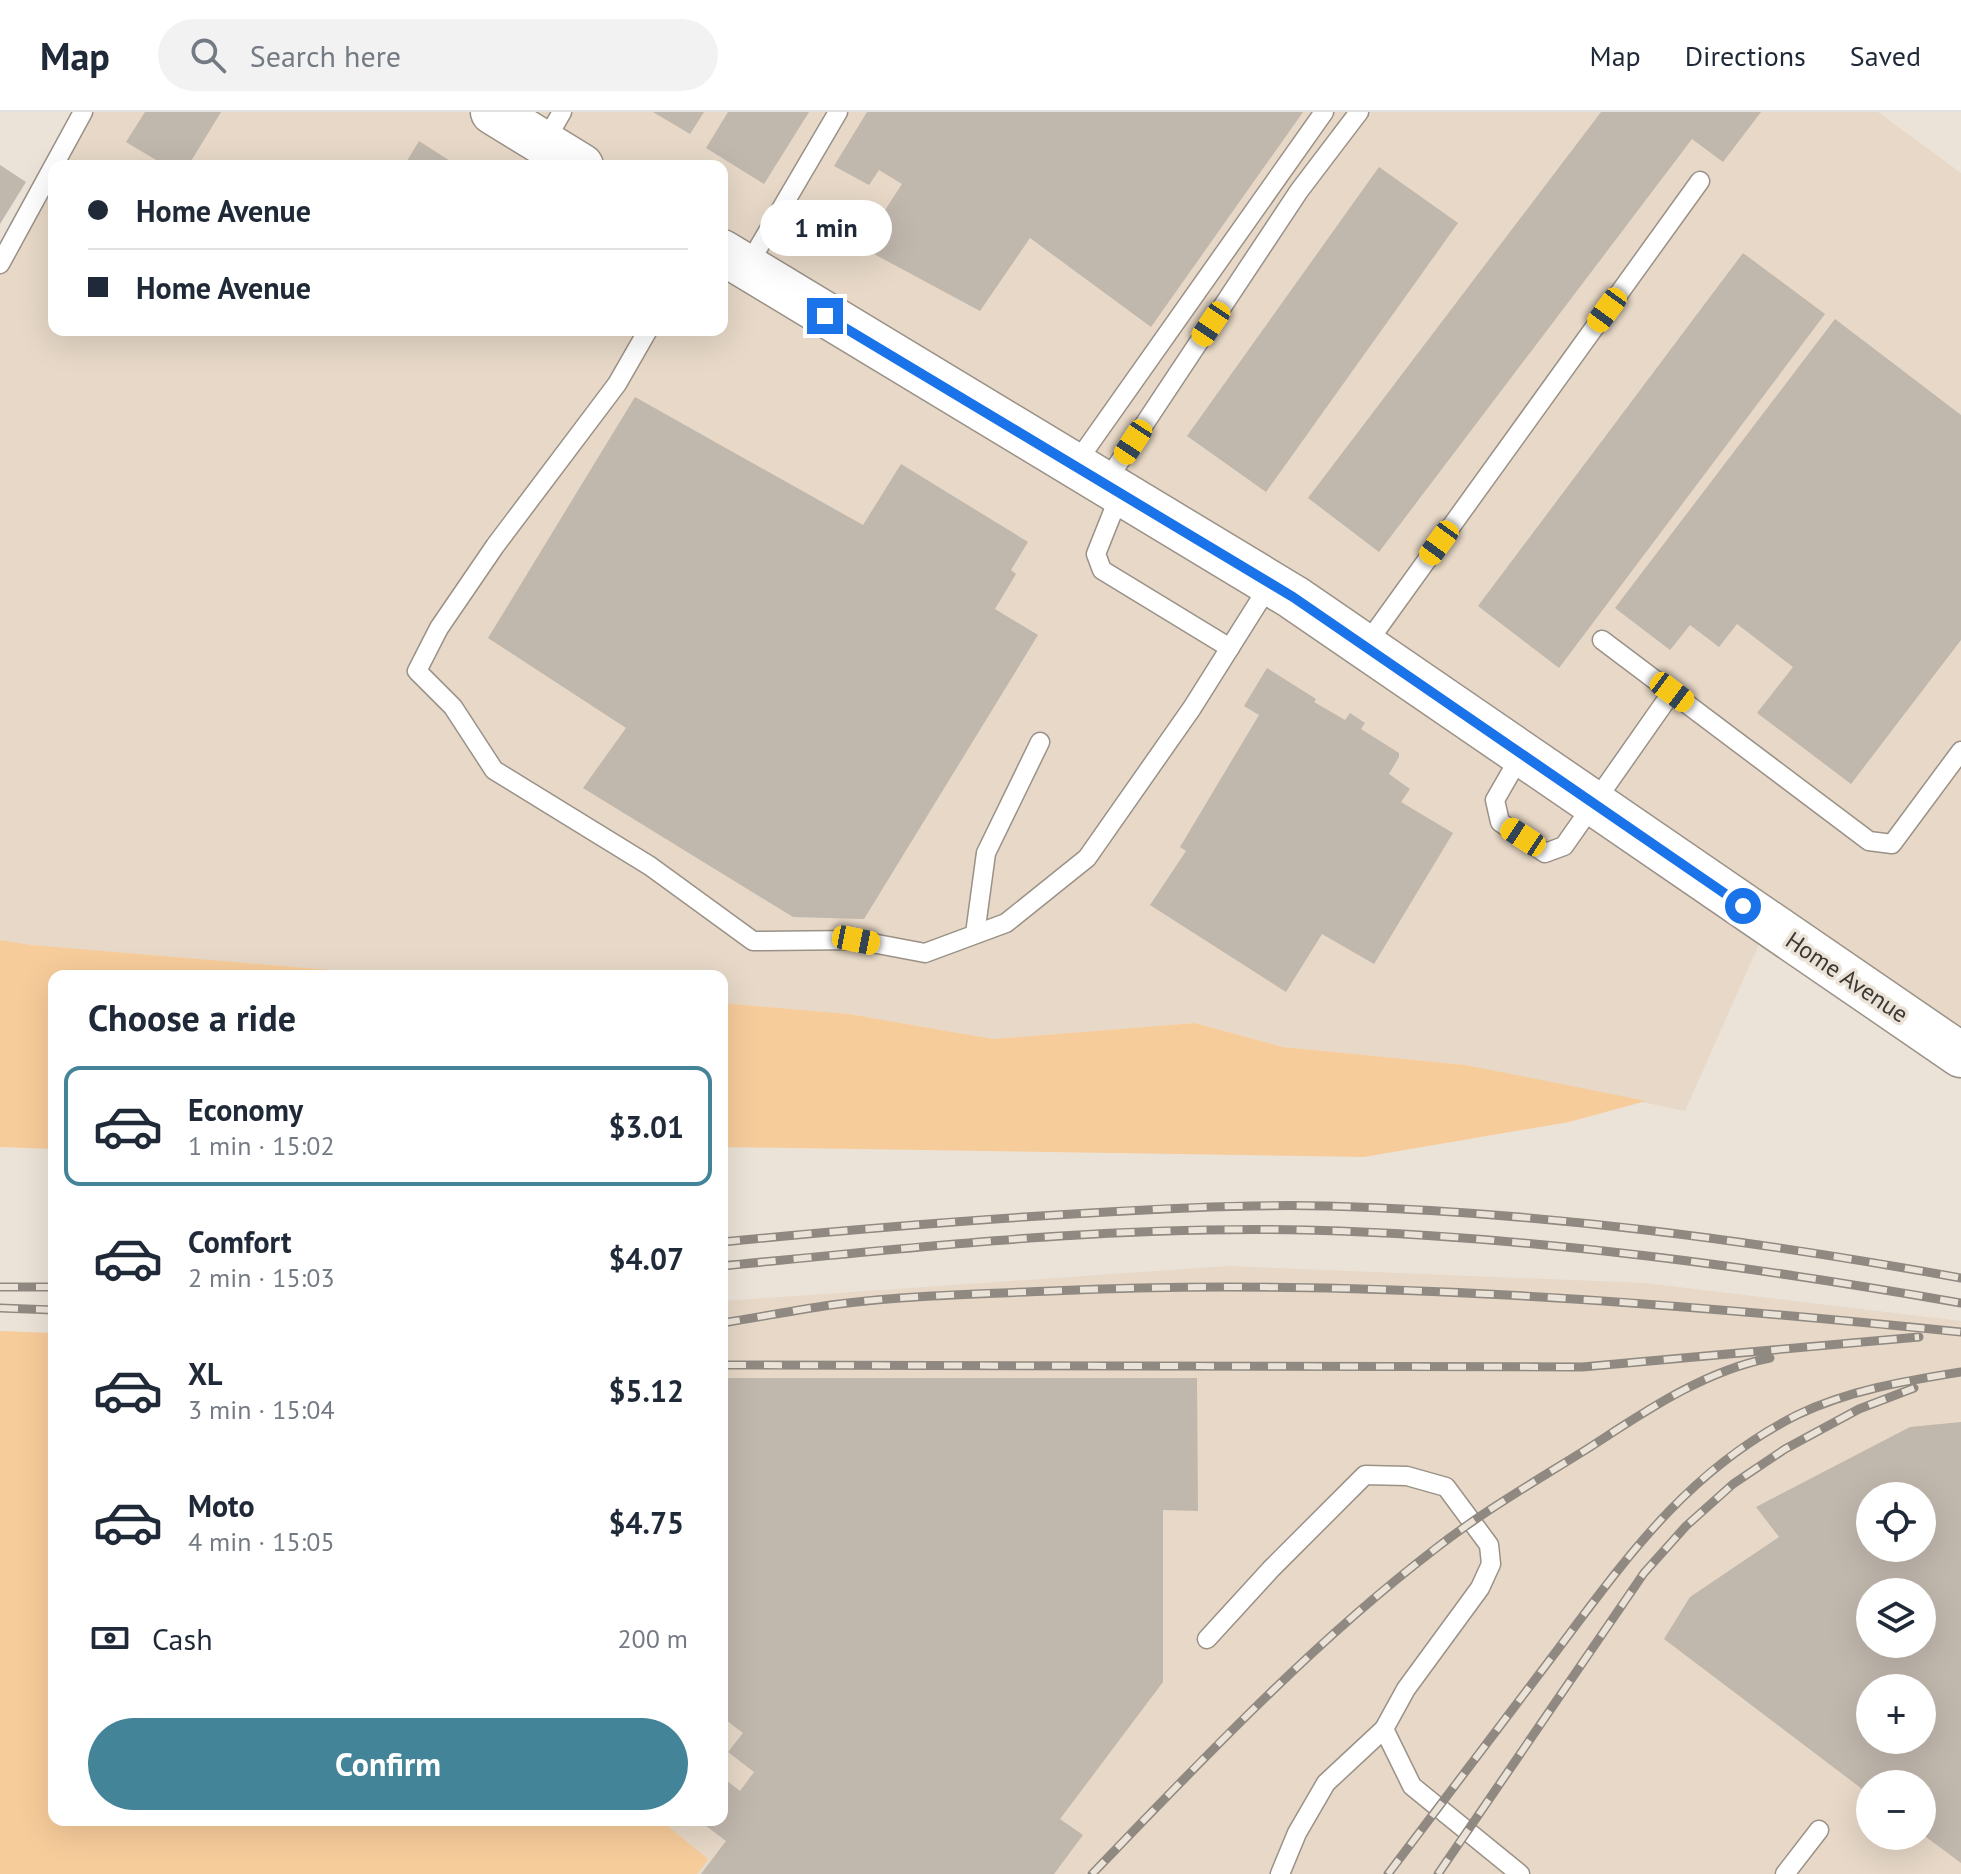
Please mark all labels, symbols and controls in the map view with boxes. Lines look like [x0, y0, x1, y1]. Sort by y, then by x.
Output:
search box [158, 19, 718, 91]
text: Map [40, 31, 110, 80]
icon: search [186, 33, 230, 77]
text: Search here [250, 36, 401, 75]
text: Map [1590, 37, 1641, 74]
text: Directions [1685, 37, 1806, 74]
text: Saved [1850, 37, 1921, 74]
text: Home Avenue [136, 191, 311, 230]
callout: 1 min [759, 200, 891, 256]
text: 1 min [794, 211, 858, 244]
text: Home Avenue [136, 268, 311, 307]
car [1583, 284, 1631, 336]
car [1188, 297, 1234, 351]
route end [807, 298, 843, 334]
car [1110, 415, 1156, 469]
car [1415, 517, 1463, 569]
car [1646, 668, 1698, 716]
car [1496, 814, 1550, 860]
route start [1725, 888, 1761, 924]
car [830, 924, 882, 956]
street label: Home Avenue [1780, 925, 1914, 1029]
text: Choose a ride [88, 994, 296, 1041]
icon: car [92, 1090, 164, 1162]
text: Economy [188, 1090, 303, 1129]
text: $3.01 [609, 1107, 684, 1146]
text: 1 min · 15:02 [188, 1129, 335, 1162]
icon: car [92, 1222, 164, 1294]
text: Comfort [188, 1222, 291, 1261]
text: $4.07 [609, 1239, 684, 1278]
text: 2 min · 15:03 [188, 1261, 335, 1294]
icon: car [92, 1354, 164, 1426]
text: XL [188, 1354, 222, 1393]
text: $5.12 [609, 1371, 684, 1410]
text: 3 min · 15:04 [188, 1393, 335, 1426]
map controls [1856, 1482, 1936, 1850]
button: locate [1856, 1482, 1936, 1562]
icon: car [92, 1486, 164, 1558]
text: Moto [188, 1486, 255, 1525]
text: $4.75 [609, 1503, 684, 1542]
text: 4 min · 15:05 [188, 1525, 335, 1558]
button: layers [1856, 1578, 1936, 1658]
icon: cash [88, 1616, 132, 1660]
text: Cash [152, 1619, 213, 1658]
text: 200 m [617, 1622, 688, 1655]
button: + [1856, 1674, 1936, 1754]
button: Confirm [88, 1718, 688, 1810]
button: − [1856, 1770, 1936, 1850]

